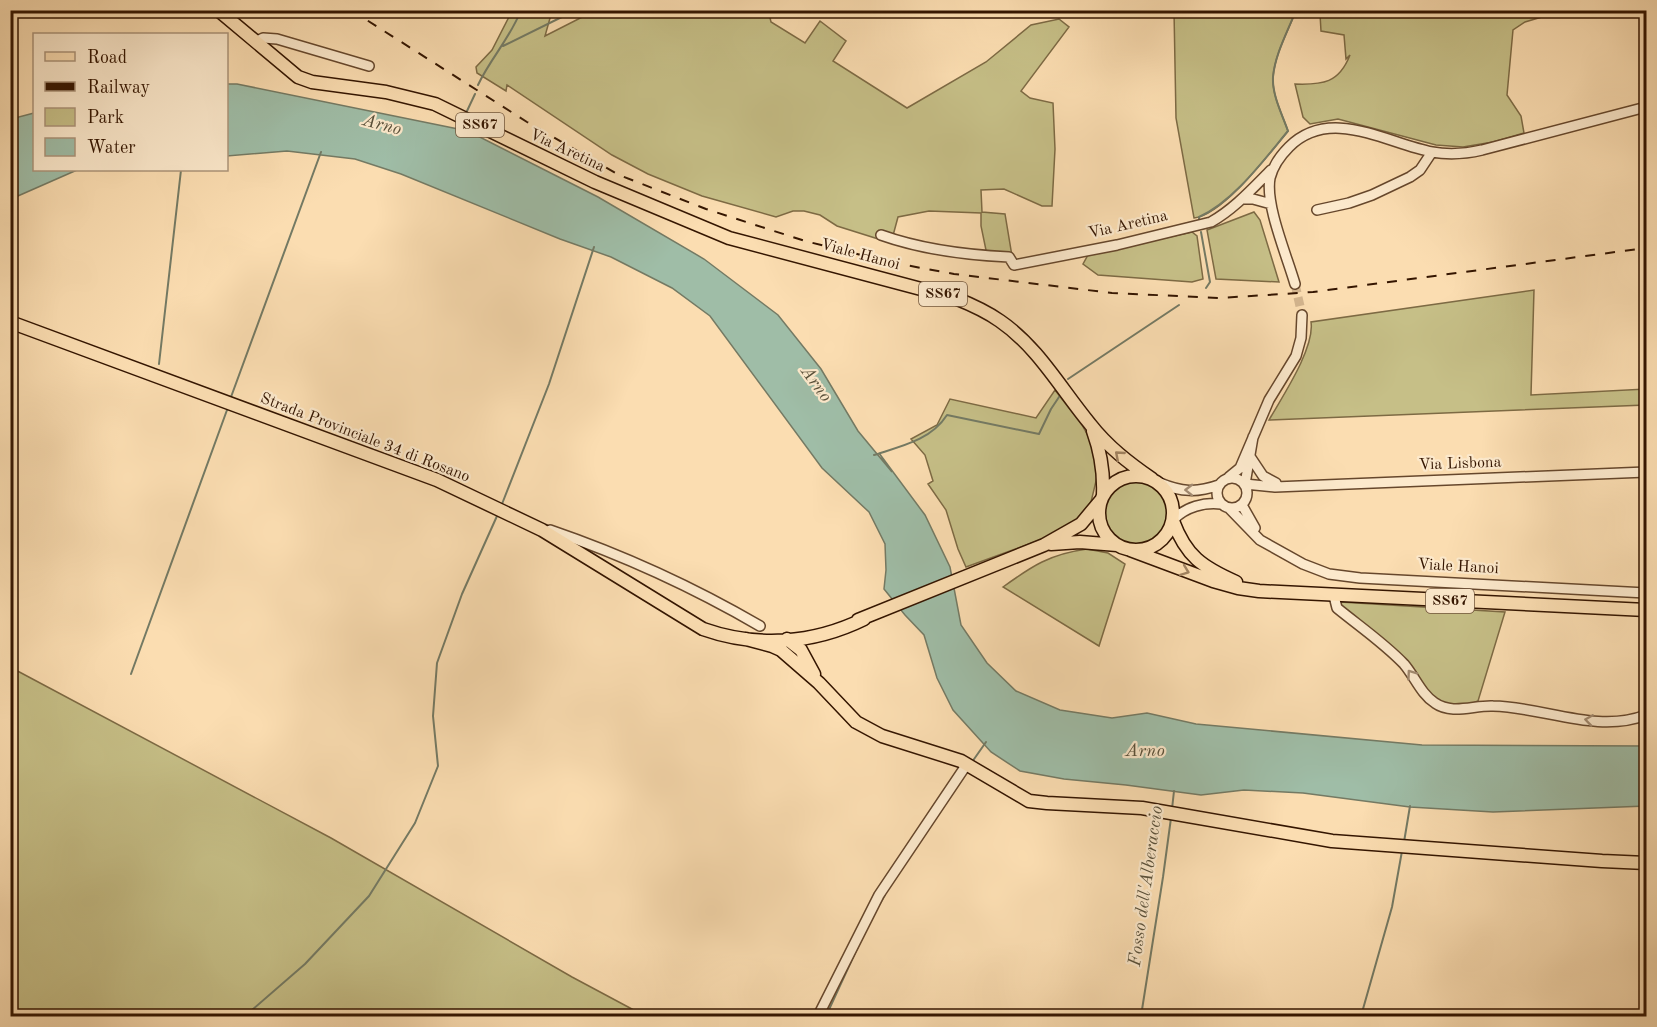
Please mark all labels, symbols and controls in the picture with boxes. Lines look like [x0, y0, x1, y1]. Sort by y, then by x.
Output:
legend [33, 33, 228, 171]
text: Road [87, 49, 127, 67]
text: Railway [87, 79, 150, 97]
text: Park [87, 109, 124, 127]
water label: Arno [360, 111, 403, 139]
road number: SS67 [456, 113, 504, 137]
street label: Via Aretina [527, 127, 607, 175]
text: Water [87, 139, 136, 157]
street label: Via Aretina [1087, 208, 1169, 242]
street label: Viale Hanoi [819, 237, 901, 273]
road number: SS67 [919, 282, 967, 306]
water label: Arno [797, 362, 835, 405]
street label: Strada Provinciale 34 di Rosano [258, 391, 472, 485]
one-way arrow [1115, 451, 1126, 462]
street label: Via Lisbona [1418, 455, 1502, 473]
one-way arrow [1184, 484, 1193, 497]
street label: Viale Hanoi [1417, 557, 1499, 577]
one-way arrow [1179, 563, 1190, 576]
road number: SS67 [1426, 589, 1474, 613]
one-way arrow [1407, 670, 1418, 681]
one-way arrow [1584, 715, 1594, 727]
water label: Arno [1124, 742, 1165, 760]
water label: Fosso dell'Alberaccio [1126, 805, 1166, 968]

